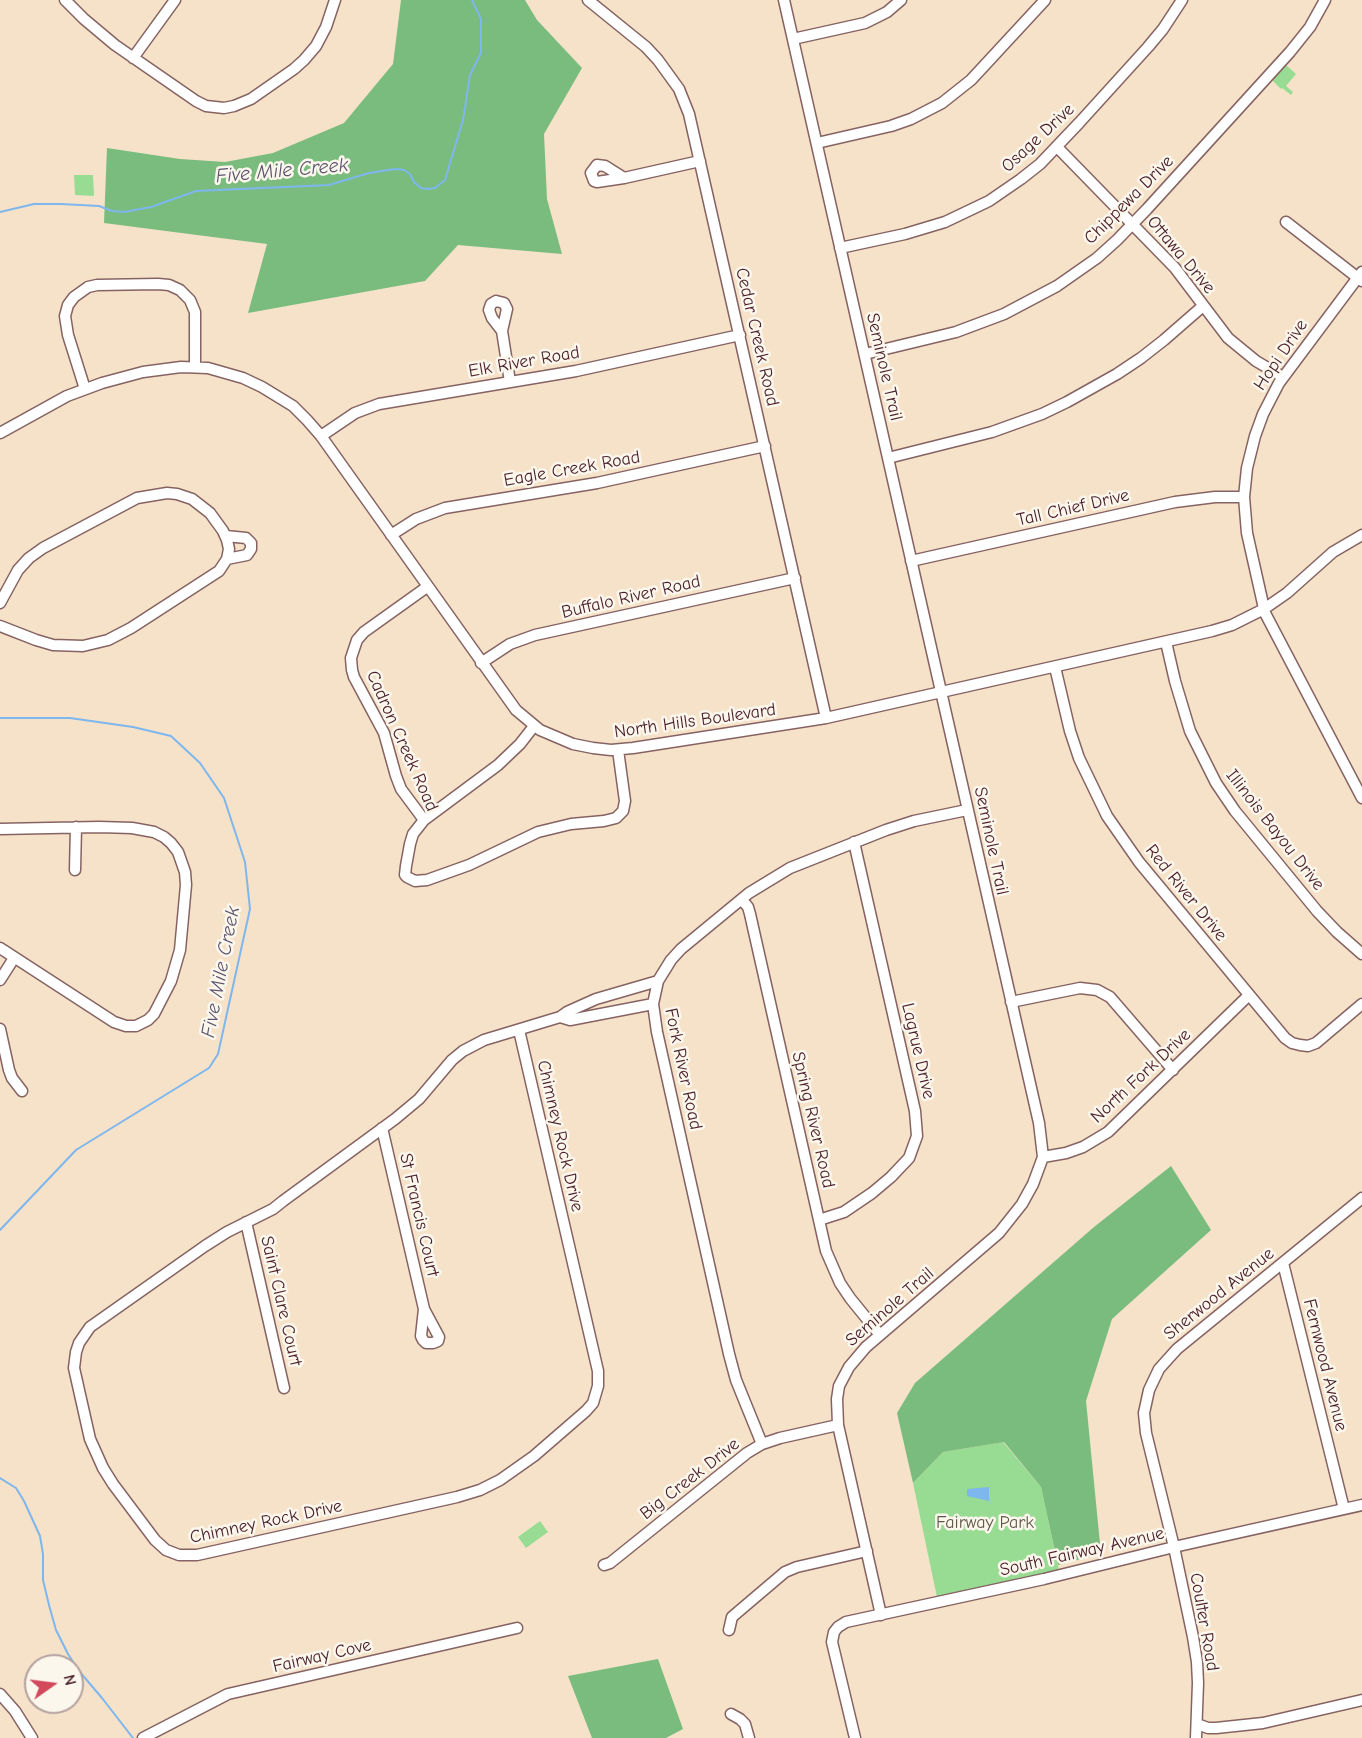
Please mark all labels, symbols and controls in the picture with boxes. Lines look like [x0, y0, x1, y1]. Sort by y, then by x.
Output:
street label: Osage Drive [997, 99, 1079, 177]
street label: Chippewa Drive [1080, 151, 1178, 249]
water label: Five Mile Creek [215, 153, 349, 189]
street label: Ottawa Drive [1142, 212, 1220, 298]
street label: Cedar Creek Road [731, 266, 783, 408]
street label: Seminole Trail [861, 311, 907, 423]
street label: Hopi Drive [1249, 315, 1313, 395]
street label: Elk River Road [467, 342, 581, 382]
street label: Eagle Creek Road [502, 446, 642, 492]
street label: Tall Chief Drive [1015, 485, 1131, 531]
street label: Buffalo River Road [559, 571, 703, 623]
street label: Cadron Creek Road [361, 667, 443, 815]
street label: North Hills Boulevard [613, 699, 777, 743]
street label: Illinois Bayou Drive [1221, 765, 1329, 895]
street label: Seminole Trail [969, 785, 1013, 897]
street label: Red River Drive [1140, 840, 1232, 946]
water label: Five Mile Creek [197, 904, 245, 1040]
street label: Lagrue Drive [896, 1001, 940, 1101]
street label: Fork River Road [660, 1006, 706, 1132]
street label: North Fork Drive [1087, 1024, 1195, 1128]
street label: Spring River Road [787, 1050, 839, 1190]
street label: Chimney Rock Drive [532, 1058, 588, 1214]
street label: St Francis Court [394, 1151, 444, 1279]
street label: Saint Clare Court [256, 1234, 306, 1368]
street label: Sherwood Avenue [1160, 1243, 1278, 1345]
street label: Seminole Trail [841, 1263, 939, 1351]
street label: Fernwood Avenue [1298, 1297, 1352, 1433]
street label: Big Creek Drive [636, 1434, 744, 1524]
street label: Chimney Rock Drive [188, 1495, 344, 1549]
park label: Fairway Park [936, 1512, 1034, 1534]
street label: South Fairway Avenue [998, 1523, 1166, 1581]
street label: Coulter Road [1185, 1571, 1223, 1673]
street label: Fairway Cove [271, 1634, 373, 1678]
north arrow [24, 1654, 84, 1714]
text: N [60, 1673, 80, 1687]

